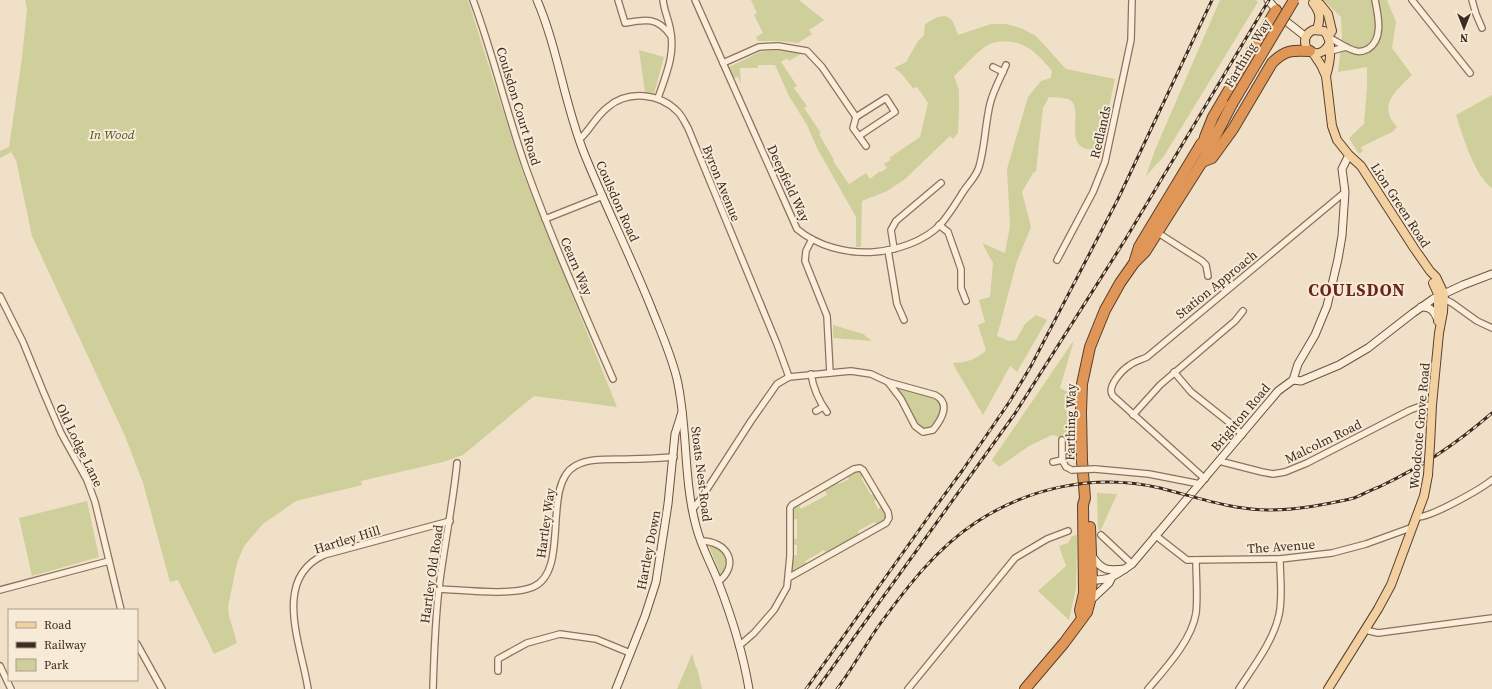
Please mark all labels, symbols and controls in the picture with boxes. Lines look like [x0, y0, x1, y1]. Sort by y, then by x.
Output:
north arrow [1444, 8, 1484, 48]
street label: Farthing Way [1220, 16, 1275, 91]
text: N [1460, 30, 1468, 45]
street label: Coulsdon Court Road [492, 45, 545, 168]
street label: Redlands [1086, 104, 1115, 160]
park label: In Wood [88, 126, 135, 143]
street label: Deepfield Way [763, 142, 814, 225]
street label: Byron Avenue [699, 143, 745, 224]
street label: Coulsdon Road [592, 158, 643, 245]
street label: Lion Green Road [1367, 160, 1435, 251]
street label: Cearn Way [557, 234, 597, 298]
street label: Station Approach [1172, 246, 1261, 322]
district label: COULSDON [1308, 278, 1406, 302]
street label: Woodcote Grove Road [1405, 361, 1434, 490]
street label: Brighton Road [1207, 379, 1274, 455]
street label: Farthing Way [1061, 383, 1080, 461]
street label: Old Lodge Lane [52, 401, 107, 490]
street label: Malcolm Road [1282, 415, 1365, 467]
street label: Stoats Nest Road [687, 425, 716, 523]
street label: Hartley Way [532, 486, 559, 559]
street label: Hartley Down [632, 509, 665, 591]
street label: Hartley Hill [312, 521, 382, 558]
street label: Hartley Old Road [416, 523, 447, 625]
street label: The Avenue [1247, 536, 1316, 557]
legend [8, 609, 138, 681]
text: Road [44, 617, 71, 633]
text: Railway [44, 637, 87, 653]
text: Park [44, 657, 69, 673]

